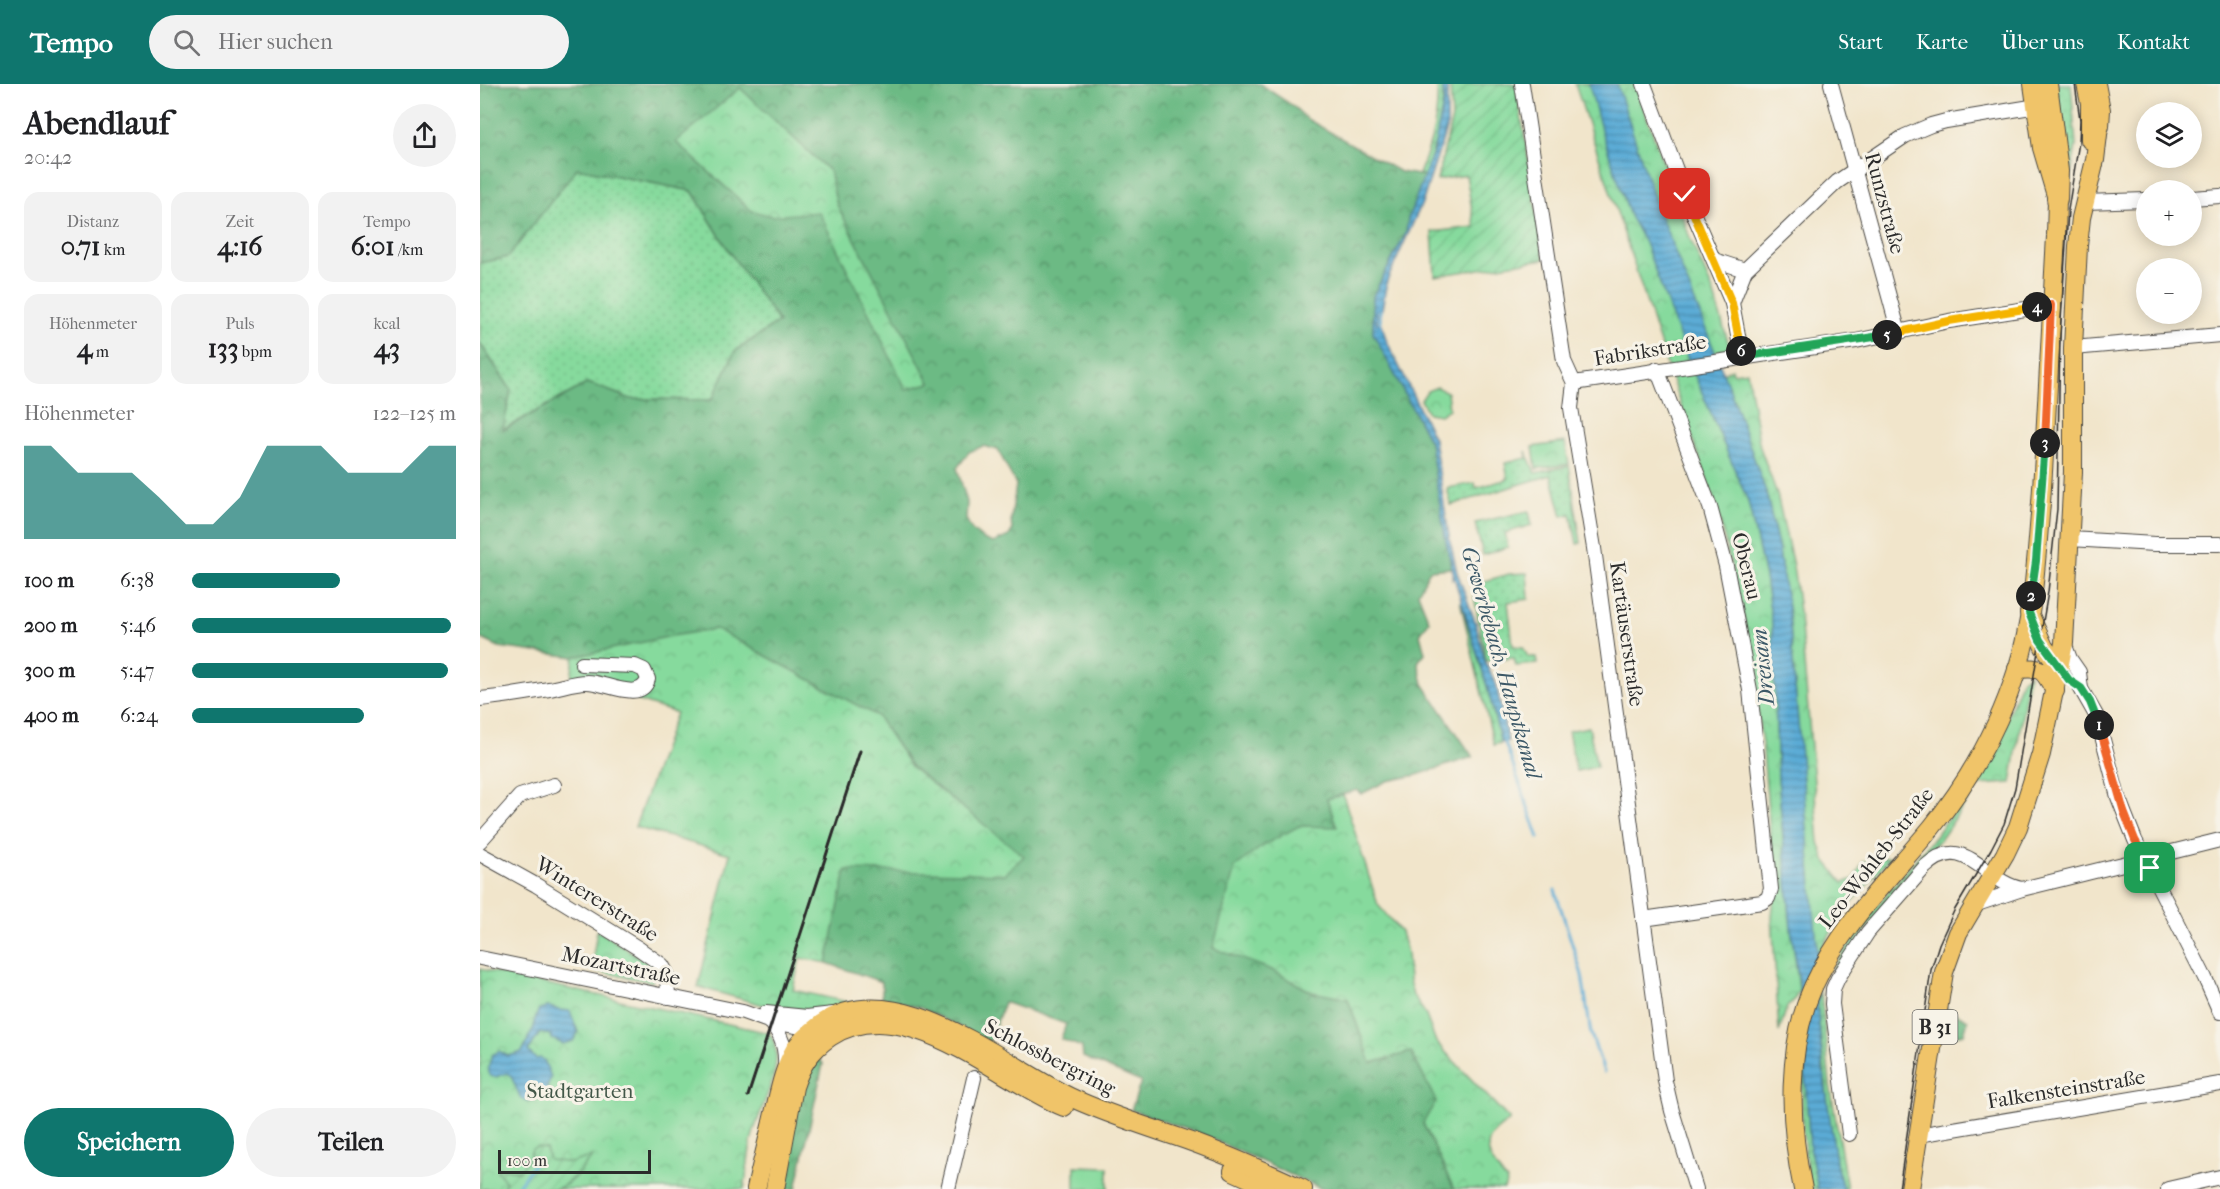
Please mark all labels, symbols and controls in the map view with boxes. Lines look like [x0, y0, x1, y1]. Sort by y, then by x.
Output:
search box [149, 15, 569, 69]
text: Tempo [30, 26, 113, 59]
icon: search [170, 26, 203, 59]
text: Hier suchen [218, 29, 333, 55]
text: Start [1838, 30, 1883, 54]
text: Karte [1916, 30, 1968, 54]
text: Über uns [2001, 30, 2084, 54]
text: Kontakt [2117, 30, 2190, 54]
map controls [2136, 102, 2202, 324]
button: layers [2136, 102, 2202, 168]
text: Abendlauf [24, 104, 170, 143]
button: share [393, 104, 456, 167]
text: 20:42 [24, 146, 72, 169]
street label: Runzstraße [1860, 150, 1910, 256]
pin [1659, 168, 1710, 219]
icon: check [1668, 177, 1701, 210]
button: + [2136, 180, 2202, 246]
text: Distanz [67, 212, 119, 231]
text: Zeit [225, 212, 255, 231]
text: Tempo [363, 212, 411, 231]
text: 0.71 [61, 231, 100, 262]
text: 4:16 [218, 231, 262, 262]
text: 6:01 [351, 231, 394, 262]
text: km [100, 240, 125, 259]
text: /km [394, 240, 423, 259]
button: − [2136, 258, 2202, 324]
pin: 4 [2022, 292, 2052, 322]
text: 4 [2032, 297, 2042, 316]
text: Höhenmeter [49, 314, 137, 333]
text: Puls [225, 314, 255, 333]
text: kcal [374, 314, 400, 333]
pin: 5 [1872, 320, 1902, 350]
text: 5 [1884, 325, 1890, 344]
street label: Fabrikstraße [1592, 329, 1708, 371]
text: 4 [77, 333, 92, 364]
text: 133 [208, 333, 238, 364]
text: 43 [374, 333, 400, 364]
pin: 6 [1726, 336, 1756, 366]
text: 6 [1737, 341, 1745, 360]
text: m [92, 342, 109, 361]
text: bpm [238, 342, 272, 361]
text: Höhenmeter [24, 402, 134, 425]
text: 122–125 m [373, 402, 456, 425]
pin: 3 [2030, 428, 2060, 458]
text: 3 [2042, 433, 2048, 452]
street label: Oberau [1727, 530, 1767, 602]
water label: Gewerbebach, Hauptkanal [1455, 543, 1547, 784]
street label: Kartäuserstraße [1605, 560, 1649, 708]
text: 100 m [24, 569, 74, 592]
text: 6:38 [120, 569, 154, 592]
pin: 2 [2016, 581, 2046, 611]
text: 2 [2027, 586, 2035, 605]
text: 200 m [24, 614, 77, 637]
text: 5:46 [120, 614, 156, 637]
water label: Dreisam [1746, 627, 1780, 708]
text: 300 m [24, 659, 75, 682]
text: 5:47 [120, 659, 154, 682]
text: 400 m [24, 704, 79, 727]
text: 6:24 [120, 704, 158, 727]
pin: 1 [2084, 710, 2114, 740]
text: 1 [2096, 715, 2102, 734]
street label: Leo-Wohleb-Straße [1814, 783, 1938, 933]
pin [2124, 842, 2175, 893]
street label: Wintererstraße [530, 851, 663, 946]
icon: arrive [2133, 851, 2166, 884]
street label: Mozartstraße [559, 942, 683, 990]
road number: B 31 [1912, 1010, 1958, 1044]
street label: Schlossbergring [981, 1014, 1120, 1101]
street label: Falkensteinstraße [1985, 1065, 2147, 1113]
park label: Stadtgarten [526, 1079, 634, 1103]
button: Speichern [24, 1108, 234, 1177]
button: Teilen [246, 1108, 456, 1177]
scale bar [498, 1147, 651, 1174]
text: 100 m [507, 1151, 547, 1170]

